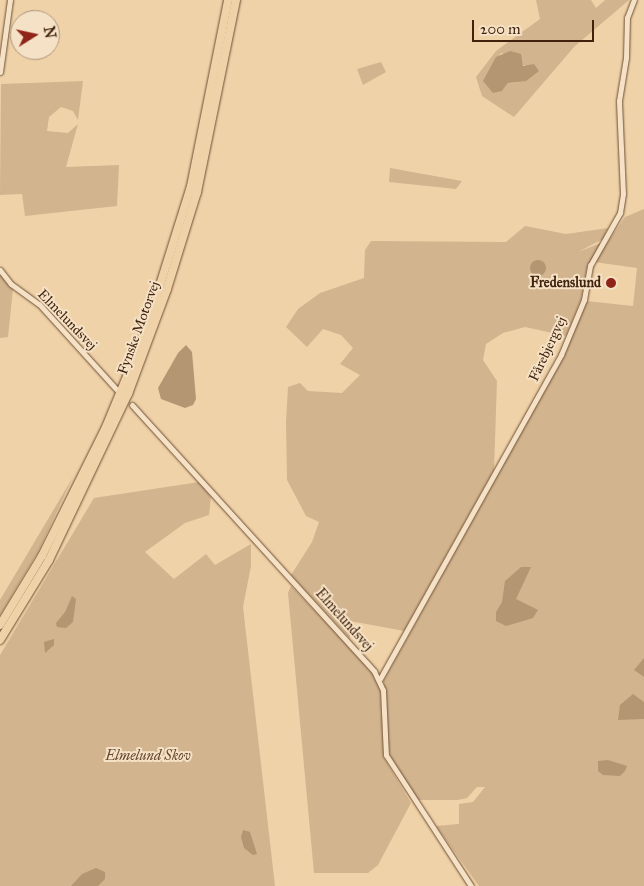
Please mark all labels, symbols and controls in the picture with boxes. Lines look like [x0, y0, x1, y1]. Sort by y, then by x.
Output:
north arrow [10, 10, 60, 60]
scale bar [474, 10, 596, 42]
text: 200 m [480, 20, 521, 38]
text: N [40, 25, 59, 40]
place label: Fredenslund [530, 275, 601, 291]
marker: Fredenslund [605, 277, 617, 289]
street label: Fynske Motorvej [114, 279, 164, 377]
street label: Elmelundsvej [34, 286, 100, 354]
street label: Fårebjergvej [526, 314, 570, 384]
street label: Elmelundsvej [312, 585, 376, 655]
park label: Elmelund Skov [105, 748, 191, 764]

